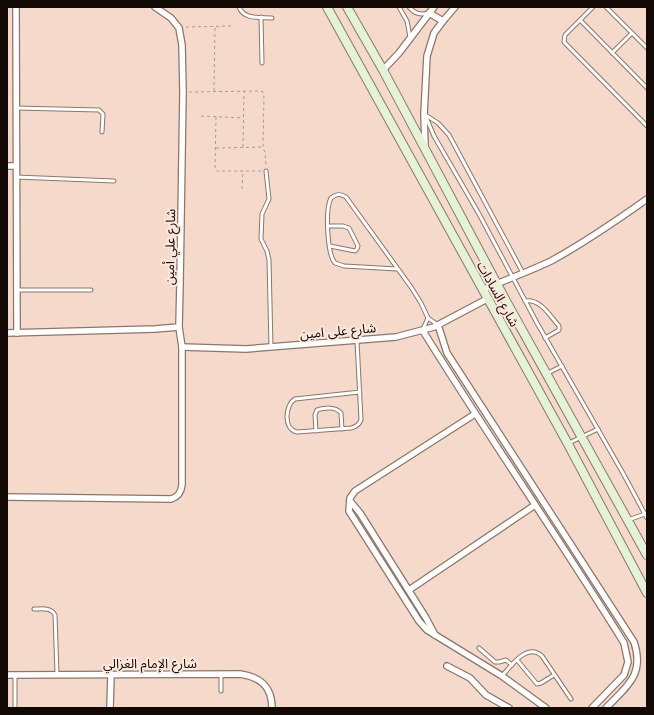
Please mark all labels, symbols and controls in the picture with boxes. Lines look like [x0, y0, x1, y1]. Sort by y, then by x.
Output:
street label: شارع علي أمين [160, 209, 181, 285]
street label: شارع السادات [471, 258, 524, 331]
street label: شارع على امين [299, 318, 377, 345]
street label: شارع الإمام الغزالي [103, 654, 197, 674]

